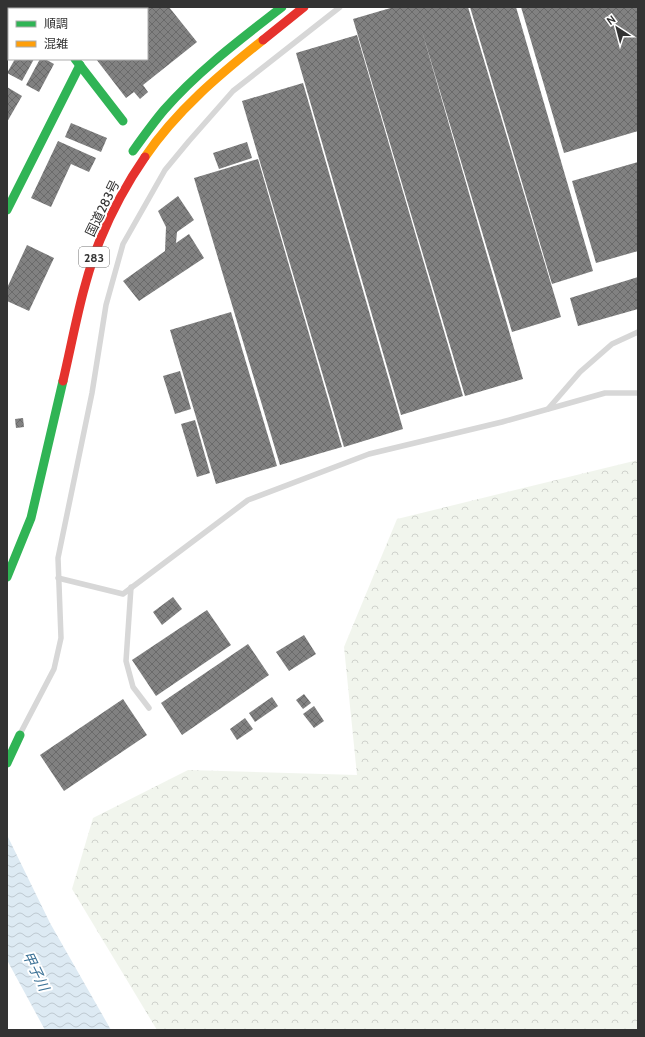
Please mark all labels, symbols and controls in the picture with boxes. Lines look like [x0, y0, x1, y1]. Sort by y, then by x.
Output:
legend [8, 8, 148, 60]
north arrow [597, 8, 637, 48]
text: N [604, 12, 618, 28]
text: 順調 [44, 16, 68, 31]
text: 混雑 [44, 36, 68, 51]
street label: 国道283号 [81, 177, 123, 239]
road number: 283 [79, 247, 109, 267]
water label: 甲子川 [19, 948, 54, 996]

